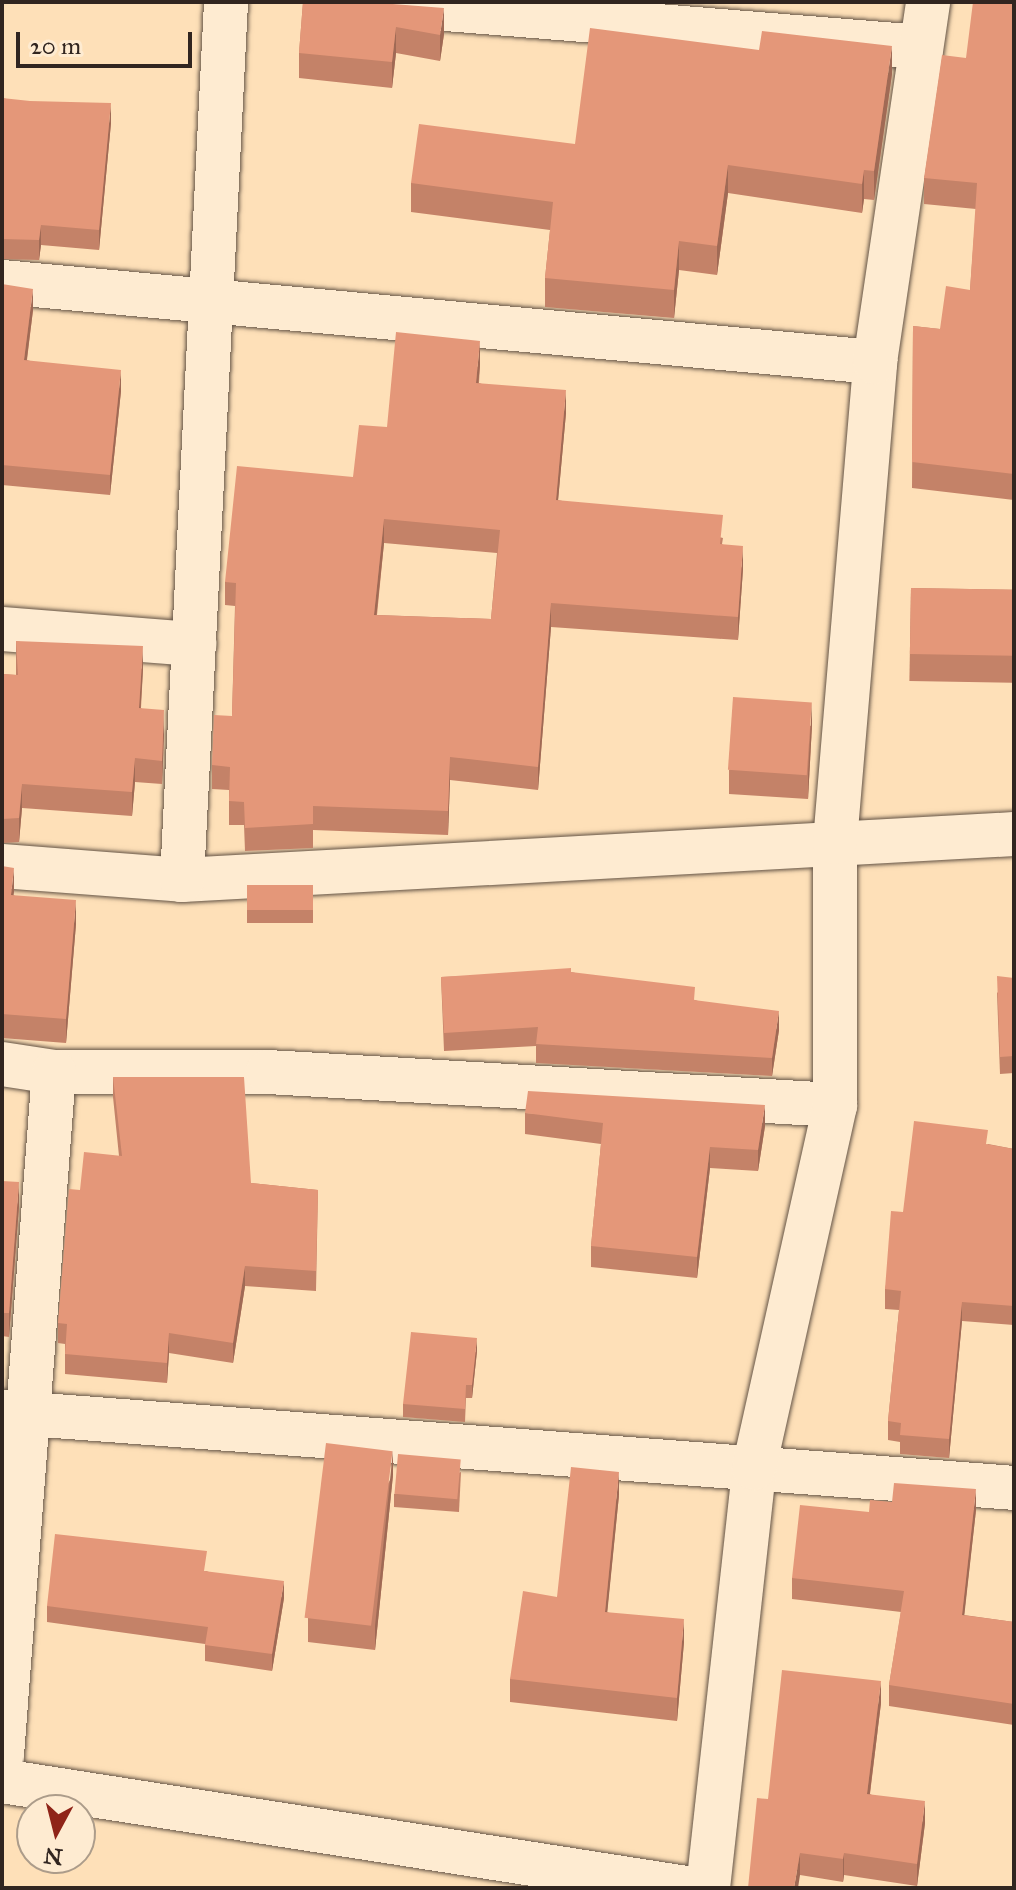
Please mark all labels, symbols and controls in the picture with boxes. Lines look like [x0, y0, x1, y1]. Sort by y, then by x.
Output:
scale bar [20, 16, 196, 66]
text: 20 m [30, 31, 81, 61]
north arrow [16, 1794, 96, 1874]
text: N [42, 1842, 64, 1871]

